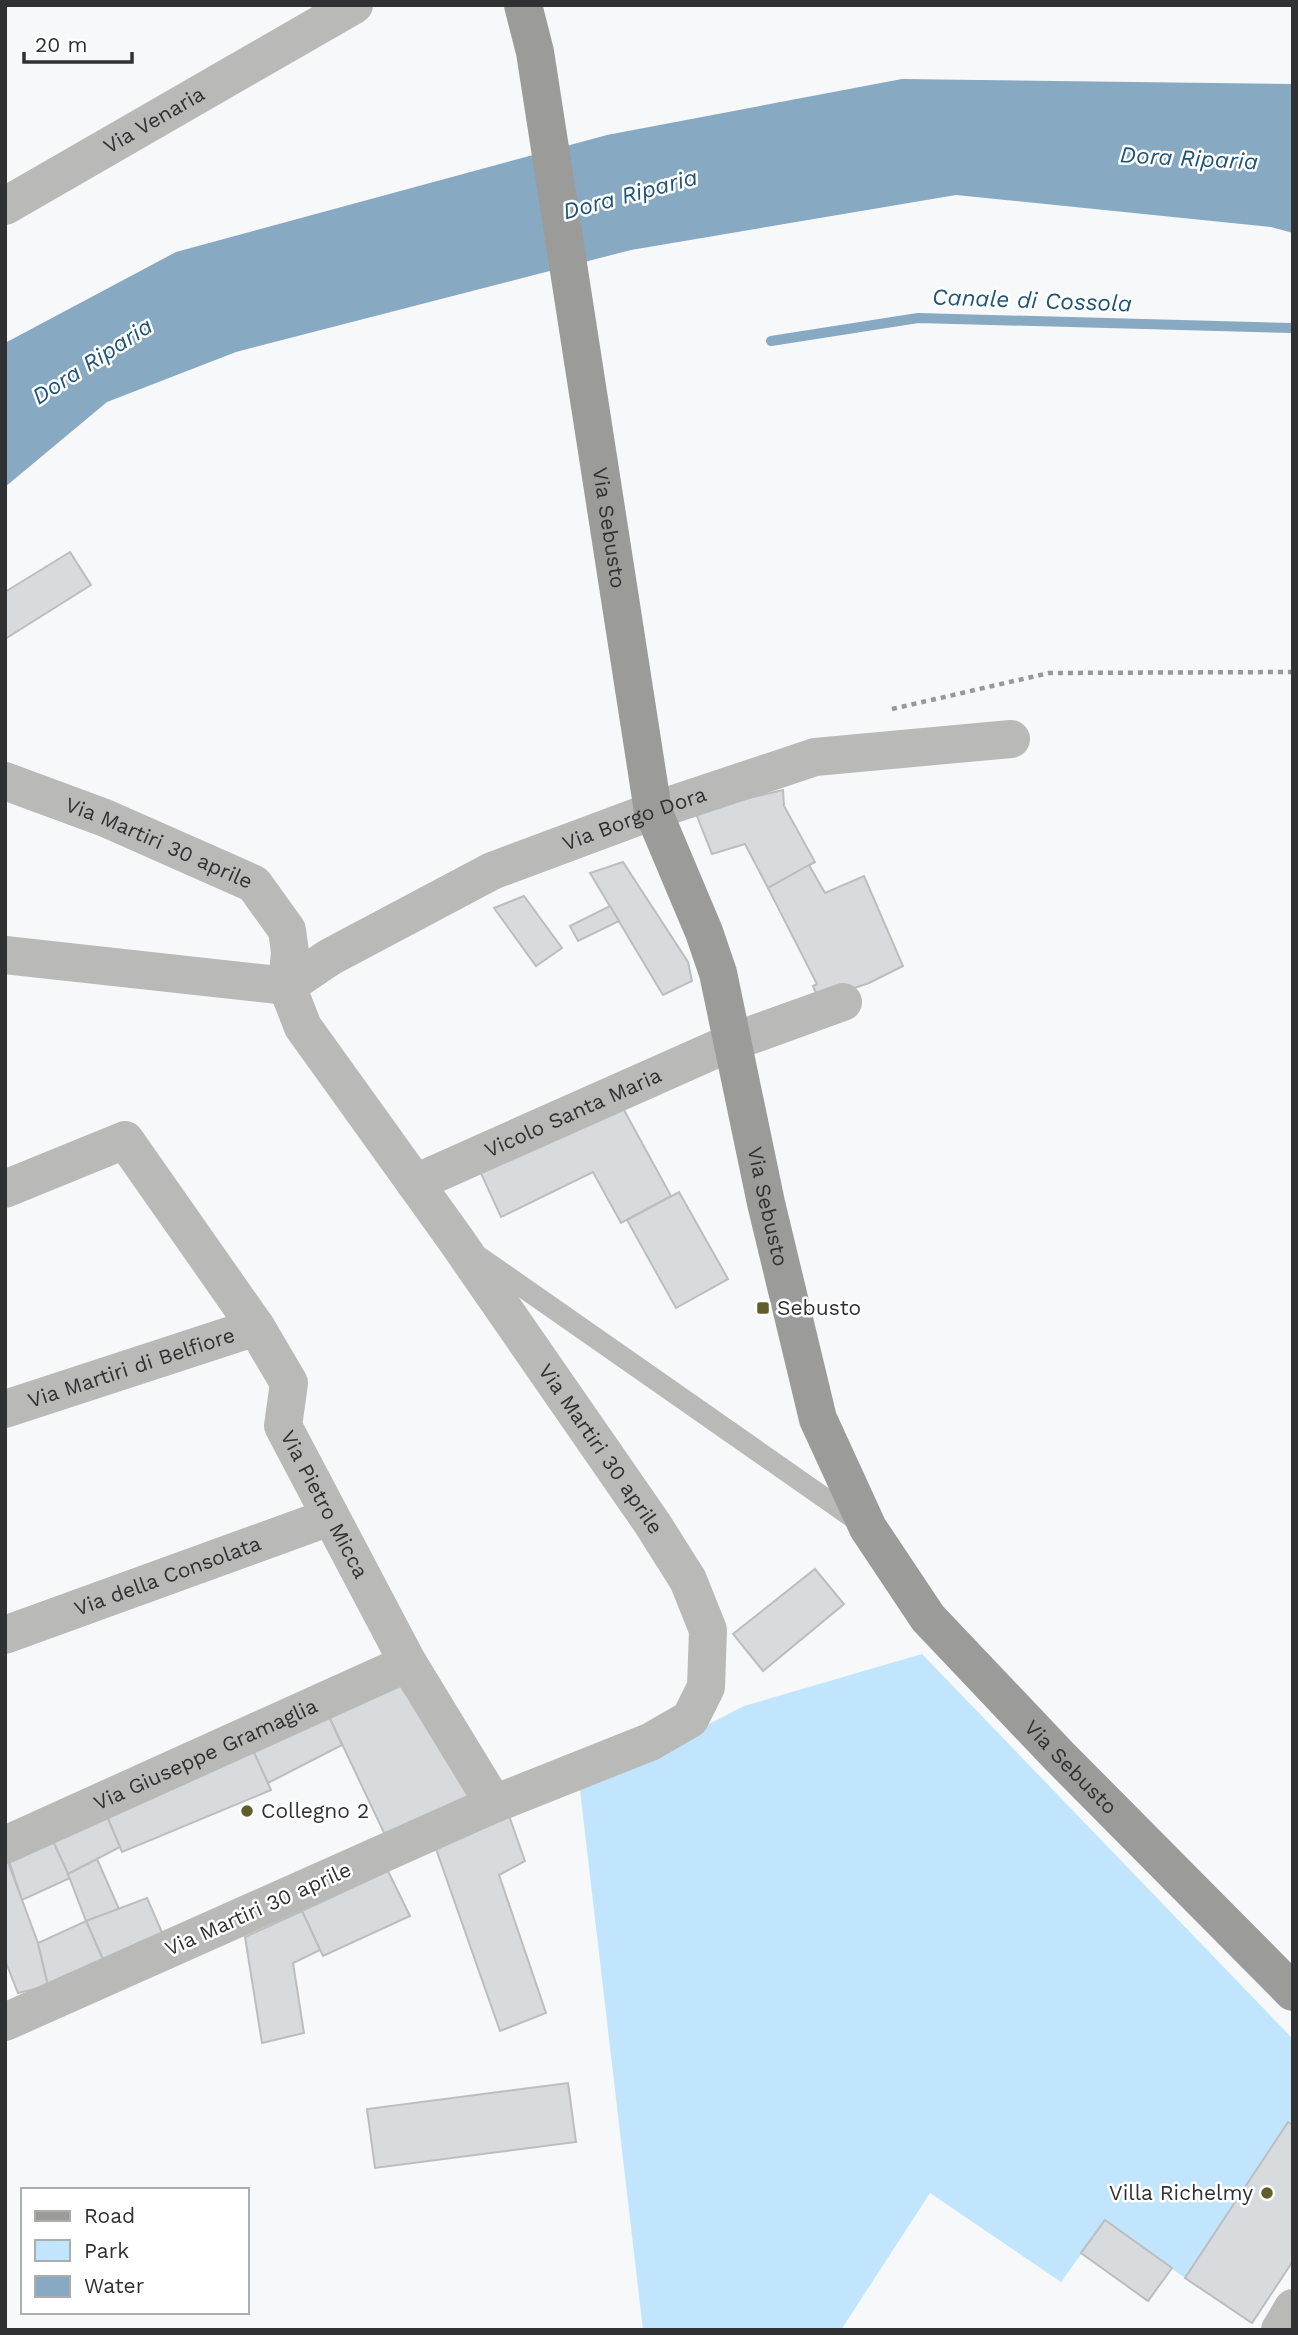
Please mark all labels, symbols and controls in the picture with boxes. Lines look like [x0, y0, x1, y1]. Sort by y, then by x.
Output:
scale bar [24, 21, 133, 65]
text: 20 m [35, 32, 87, 57]
street label: Via Venaria [99, 81, 209, 159]
water label: Dora Riparia [1119, 141, 1259, 176]
water label: Dora Riparia [560, 164, 700, 225]
water label: Canale di Cossola [932, 284, 1132, 317]
water label: Dora Riparia [27, 312, 158, 410]
street label: Via Sebusto [588, 465, 631, 590]
street label: Via Borgo Dora [559, 781, 709, 856]
street label: Via Martiri 30 aprile [62, 791, 257, 894]
street label: Vicolo Santa Maria [481, 1062, 665, 1162]
street label: Via Sebusto [743, 1144, 794, 1269]
place label: Sebusto [777, 1295, 861, 1320]
marker: Sebusto [755, 1300, 771, 1316]
street label: Via Martiri di Belfiore [25, 1322, 238, 1413]
street label: Via Martiri 30 aprile [534, 1359, 669, 1538]
street label: Via Pietro Micca [276, 1426, 374, 1583]
street label: Via della Consolata [71, 1530, 264, 1621]
street label: Via Giuseppe Gramaglia [90, 1693, 321, 1815]
street label: Via Sebusto [1019, 1715, 1123, 1819]
place label: Collegno 2 [261, 1798, 369, 1823]
marker: Collegno 2 [239, 1803, 255, 1819]
street label: Via Martiri 30 aprile [161, 1856, 355, 1961]
place label: Villa Richelmy [1109, 2180, 1253, 2205]
marker: Villa Richelmy [1259, 2185, 1275, 2201]
legend [21, 2188, 248, 2314]
text: Road [84, 2203, 135, 2228]
text: Park [84, 2238, 129, 2263]
text: Water [84, 2273, 145, 2298]

